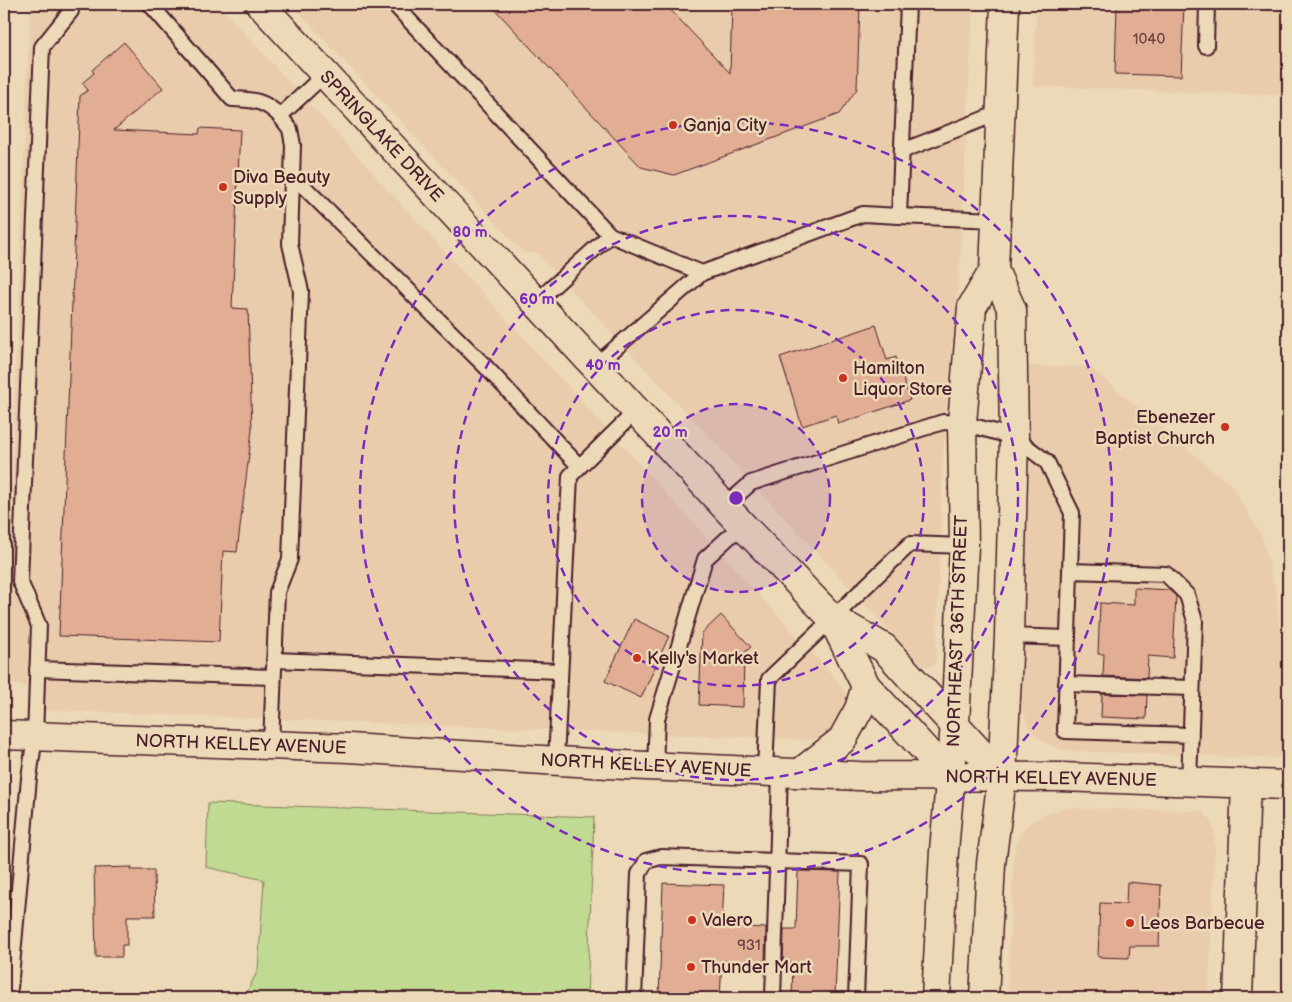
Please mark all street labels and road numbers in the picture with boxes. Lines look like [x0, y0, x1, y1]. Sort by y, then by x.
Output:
street label: SPRINGLAKE DRIVE [315, 66, 448, 206]
street label: NORTHEAST 36TH STREET [943, 514, 972, 748]
street label: NORTH KELLEY AVENUE [135, 730, 347, 759]
street label: NORTH KELLEY AVENUE [540, 749, 752, 782]
street label: NORTH KELLEY AVENUE [945, 766, 1157, 791]

